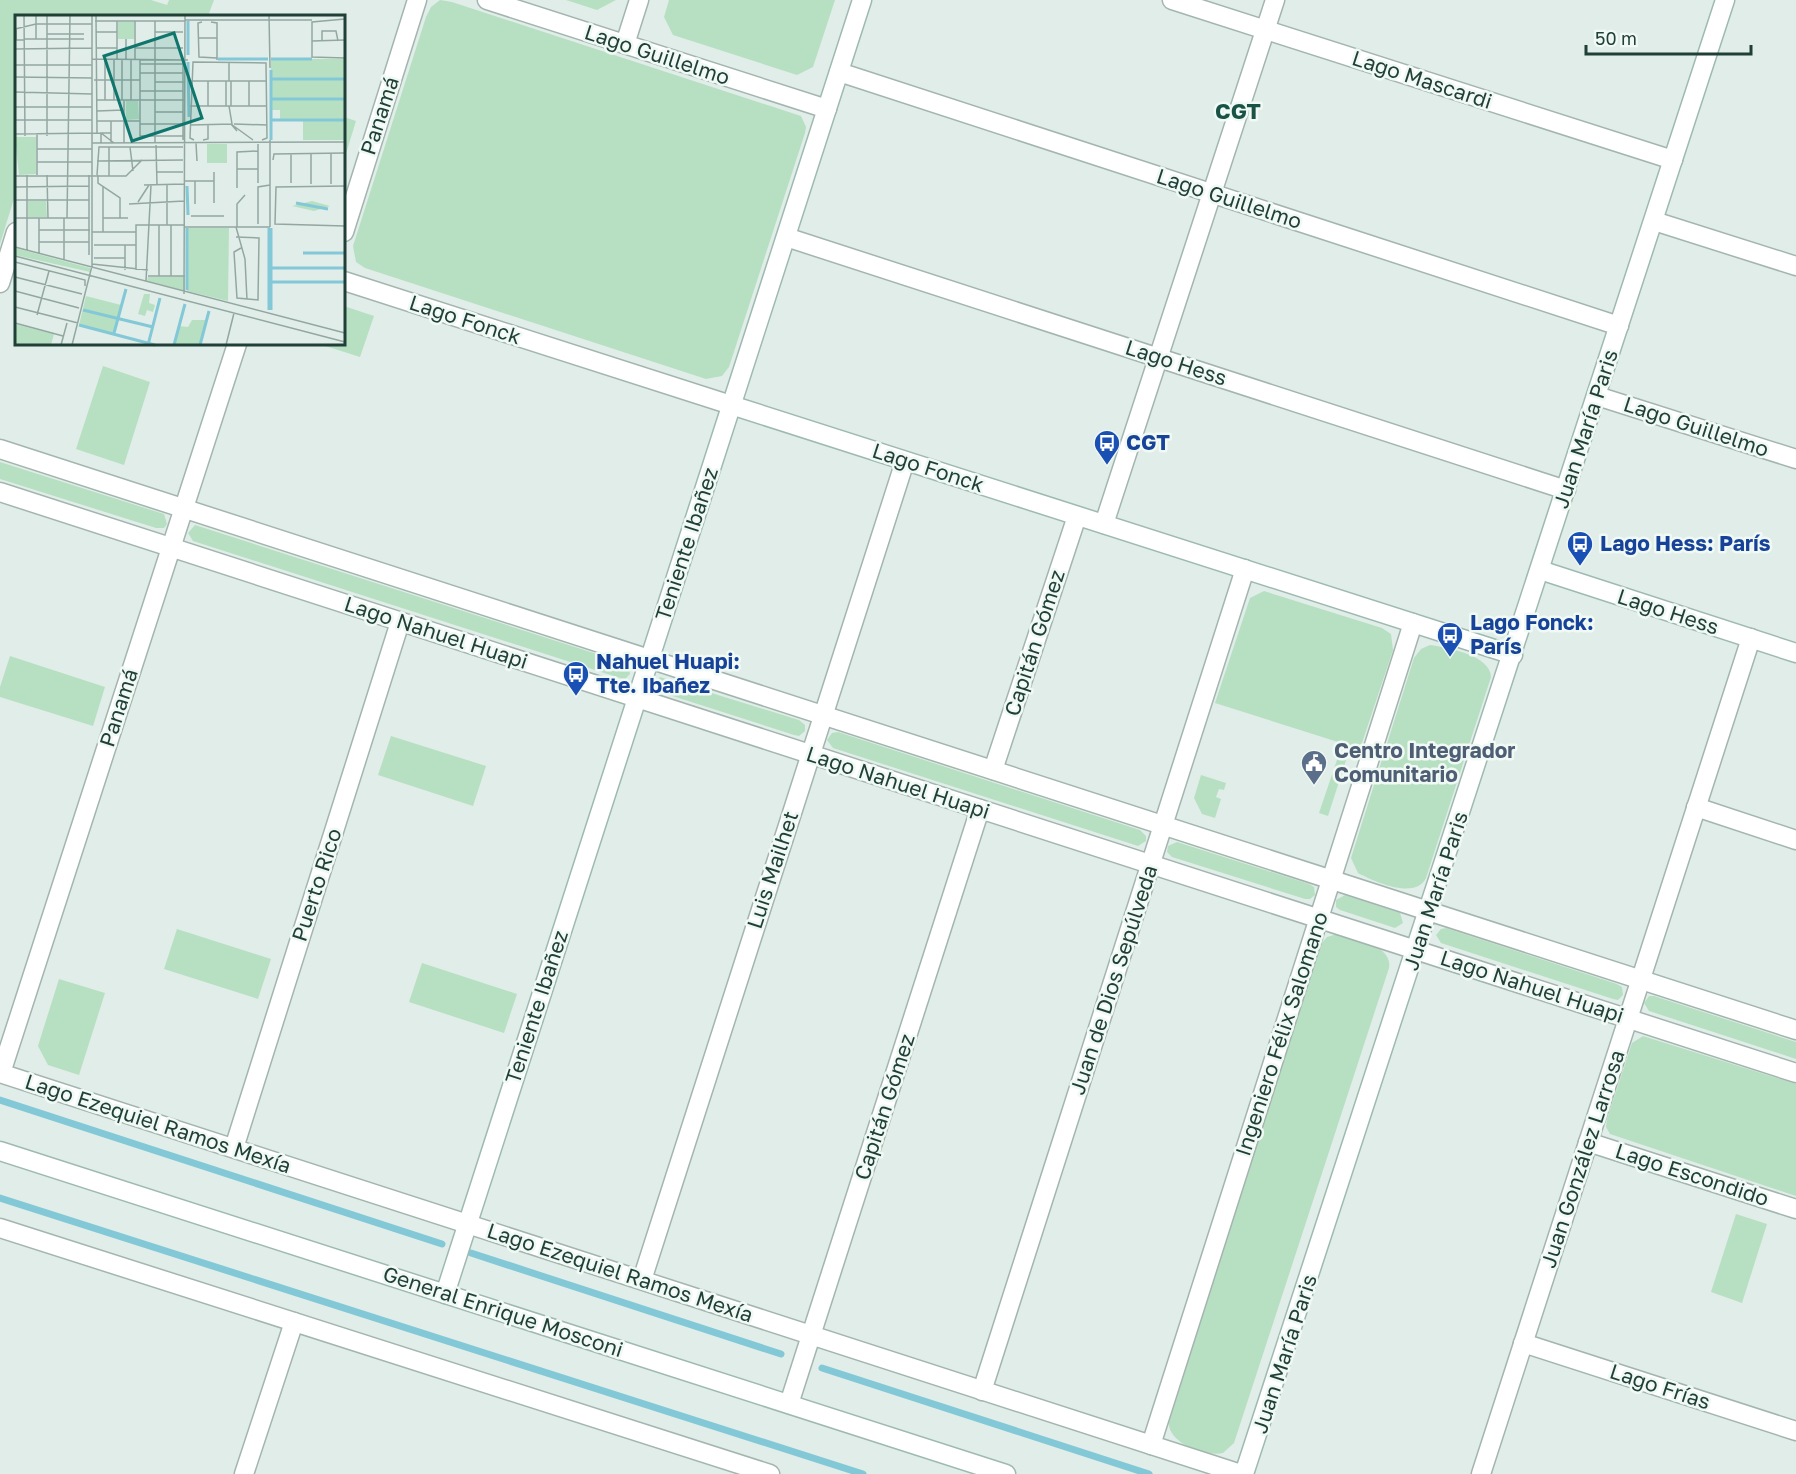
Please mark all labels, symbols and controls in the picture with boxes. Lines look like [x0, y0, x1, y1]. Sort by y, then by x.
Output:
inset map [15, 15, 345, 345]
street label: Lago Guillelmo [581, 18, 733, 90]
scale bar [1586, 18, 1751, 56]
text: 50 m [1595, 27, 1637, 49]
street label: Lago Mascardi [1349, 44, 1496, 114]
street label: Panamá [354, 73, 404, 158]
district label: CGT [1215, 97, 1261, 124]
street label: Lago Guillelmo [1153, 162, 1305, 234]
street label: Lago Fonck [406, 289, 525, 349]
street label: Lago Hess [1122, 333, 1230, 391]
street label: Juan María Paris [1547, 346, 1623, 511]
street label: Lago Guillelmo [1620, 390, 1772, 462]
bus stop icon: CGT [1092, 428, 1122, 466]
place label: CGT [1126, 429, 1170, 455]
street label: Lago Fonck [869, 437, 988, 497]
street label: Teniente Ibañez [649, 464, 723, 624]
bus stop icon: Lago Hess: París [1565, 529, 1595, 567]
place label: Lago Hess: París [1600, 530, 1771, 556]
street label: Capitán Gómez [998, 566, 1070, 719]
street label: Lago Hess [1614, 582, 1722, 640]
street label: Lago Nahuel Huapi [341, 590, 531, 674]
place label: Lago Fonck: París [1470, 609, 1594, 659]
bus stop icon: Lago Fonck: París [1435, 620, 1465, 658]
place label: Nahuel Huapi: Tte. Ibañez [596, 648, 740, 698]
bus stop icon: Nahuel Huapi: Tte. Ibañez [561, 659, 591, 697]
street label: Panamá [93, 665, 143, 750]
place label: Centro Integrador Comunitario [1334, 737, 1515, 787]
street label: Lago Nahuel Huapi [803, 740, 993, 824]
public building icon: Centro Integrador Comunitario [1299, 748, 1329, 786]
street label: Luis Mailhet [741, 808, 803, 932]
street label: Juan María Paris [1397, 808, 1473, 973]
street label: Puerto Rico [286, 825, 347, 945]
street label: Juan de Dios Sepúlveda [1064, 862, 1162, 1098]
street label: Ingeniero Félix Salomano [1229, 908, 1333, 1159]
street label: Teniente Ibañez [499, 927, 573, 1087]
street label: Lago Nahuel Huapi [1437, 944, 1627, 1028]
street label: Capitán Gómez [848, 1030, 920, 1183]
street label: Juan González Larrosa [1534, 1046, 1630, 1271]
street label: Lago Ezequiel Ramos Mexía [22, 1068, 295, 1178]
street label: Lago Escondido [1612, 1137, 1772, 1211]
street label: Lago Ezequiel Ramos Mexía [484, 1217, 757, 1327]
street label: General Enrique Mosconi [380, 1260, 627, 1362]
street label: Juan María Paris [1246, 1271, 1322, 1436]
street label: Lago Frías [1607, 1358, 1714, 1415]

